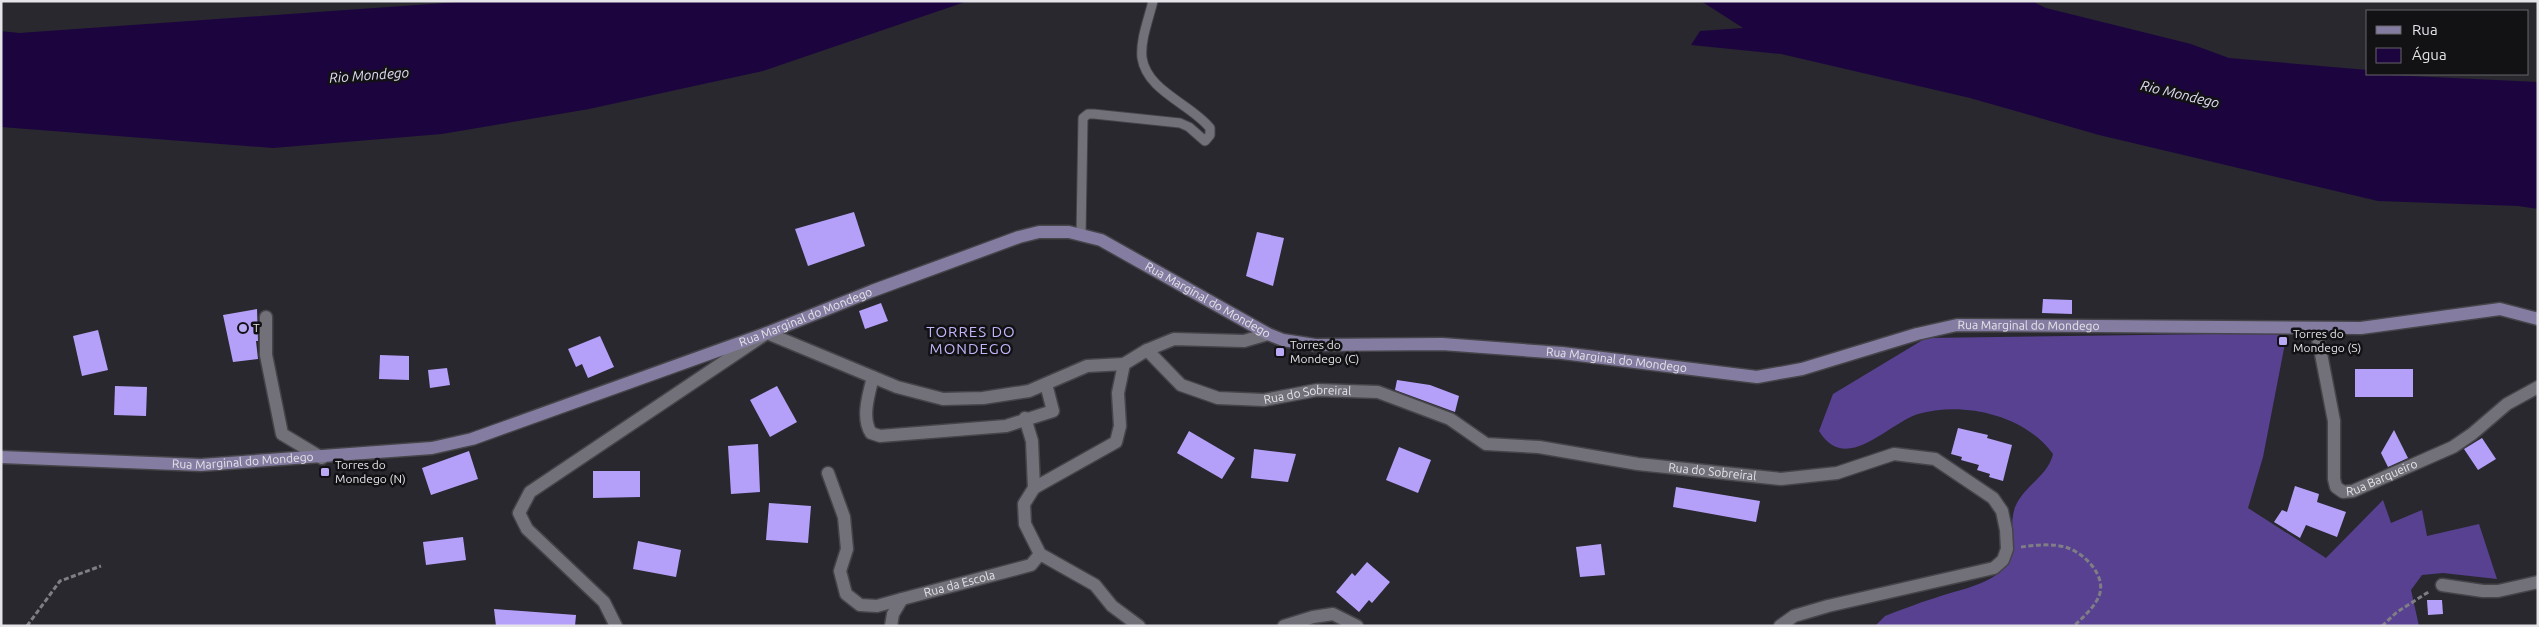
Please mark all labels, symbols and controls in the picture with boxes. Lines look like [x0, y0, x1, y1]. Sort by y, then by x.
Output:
legend [2366, 10, 2529, 75]
text: Rua [2412, 21, 2438, 38]
text: Água [2412, 46, 2447, 63]
water label: Rio Mondego [328, 64, 410, 86]
water label: Rio Mondego [2139, 77, 2221, 111]
street label: Rua Marginal do Mondego [1143, 259, 1273, 340]
street label: Rua Marginal do Mondego [737, 285, 874, 349]
street label: Rua Marginal do Mondego [1958, 318, 2100, 332]
place label: T [253, 321, 260, 334]
marker: T [237, 322, 249, 334]
district label: TORRES DO MONDEGO [926, 323, 1016, 357]
place label: Torres do Mondego (S) [2293, 327, 2361, 355]
marker: Torres do Mondego (S) [2277, 335, 2289, 347]
place label: Torres do Mondego (C) [1290, 338, 1359, 366]
street label: Rua Marginal do Mondego [1546, 345, 1688, 374]
marker: Torres do Mondego (C) [1274, 346, 1286, 358]
street label: Rua do Sobreiral [1262, 383, 1351, 406]
street label: Rua Marginal do Mondego [172, 450, 314, 471]
street label: Rua Barqueiro [2345, 457, 2419, 498]
place label: Torres do Mondego (N) [335, 458, 406, 486]
street label: Rua do Sobreiral [1668, 460, 1757, 482]
marker: Torres do Mondego (N) [319, 466, 331, 478]
street label: Rua da Escola [922, 568, 996, 599]

